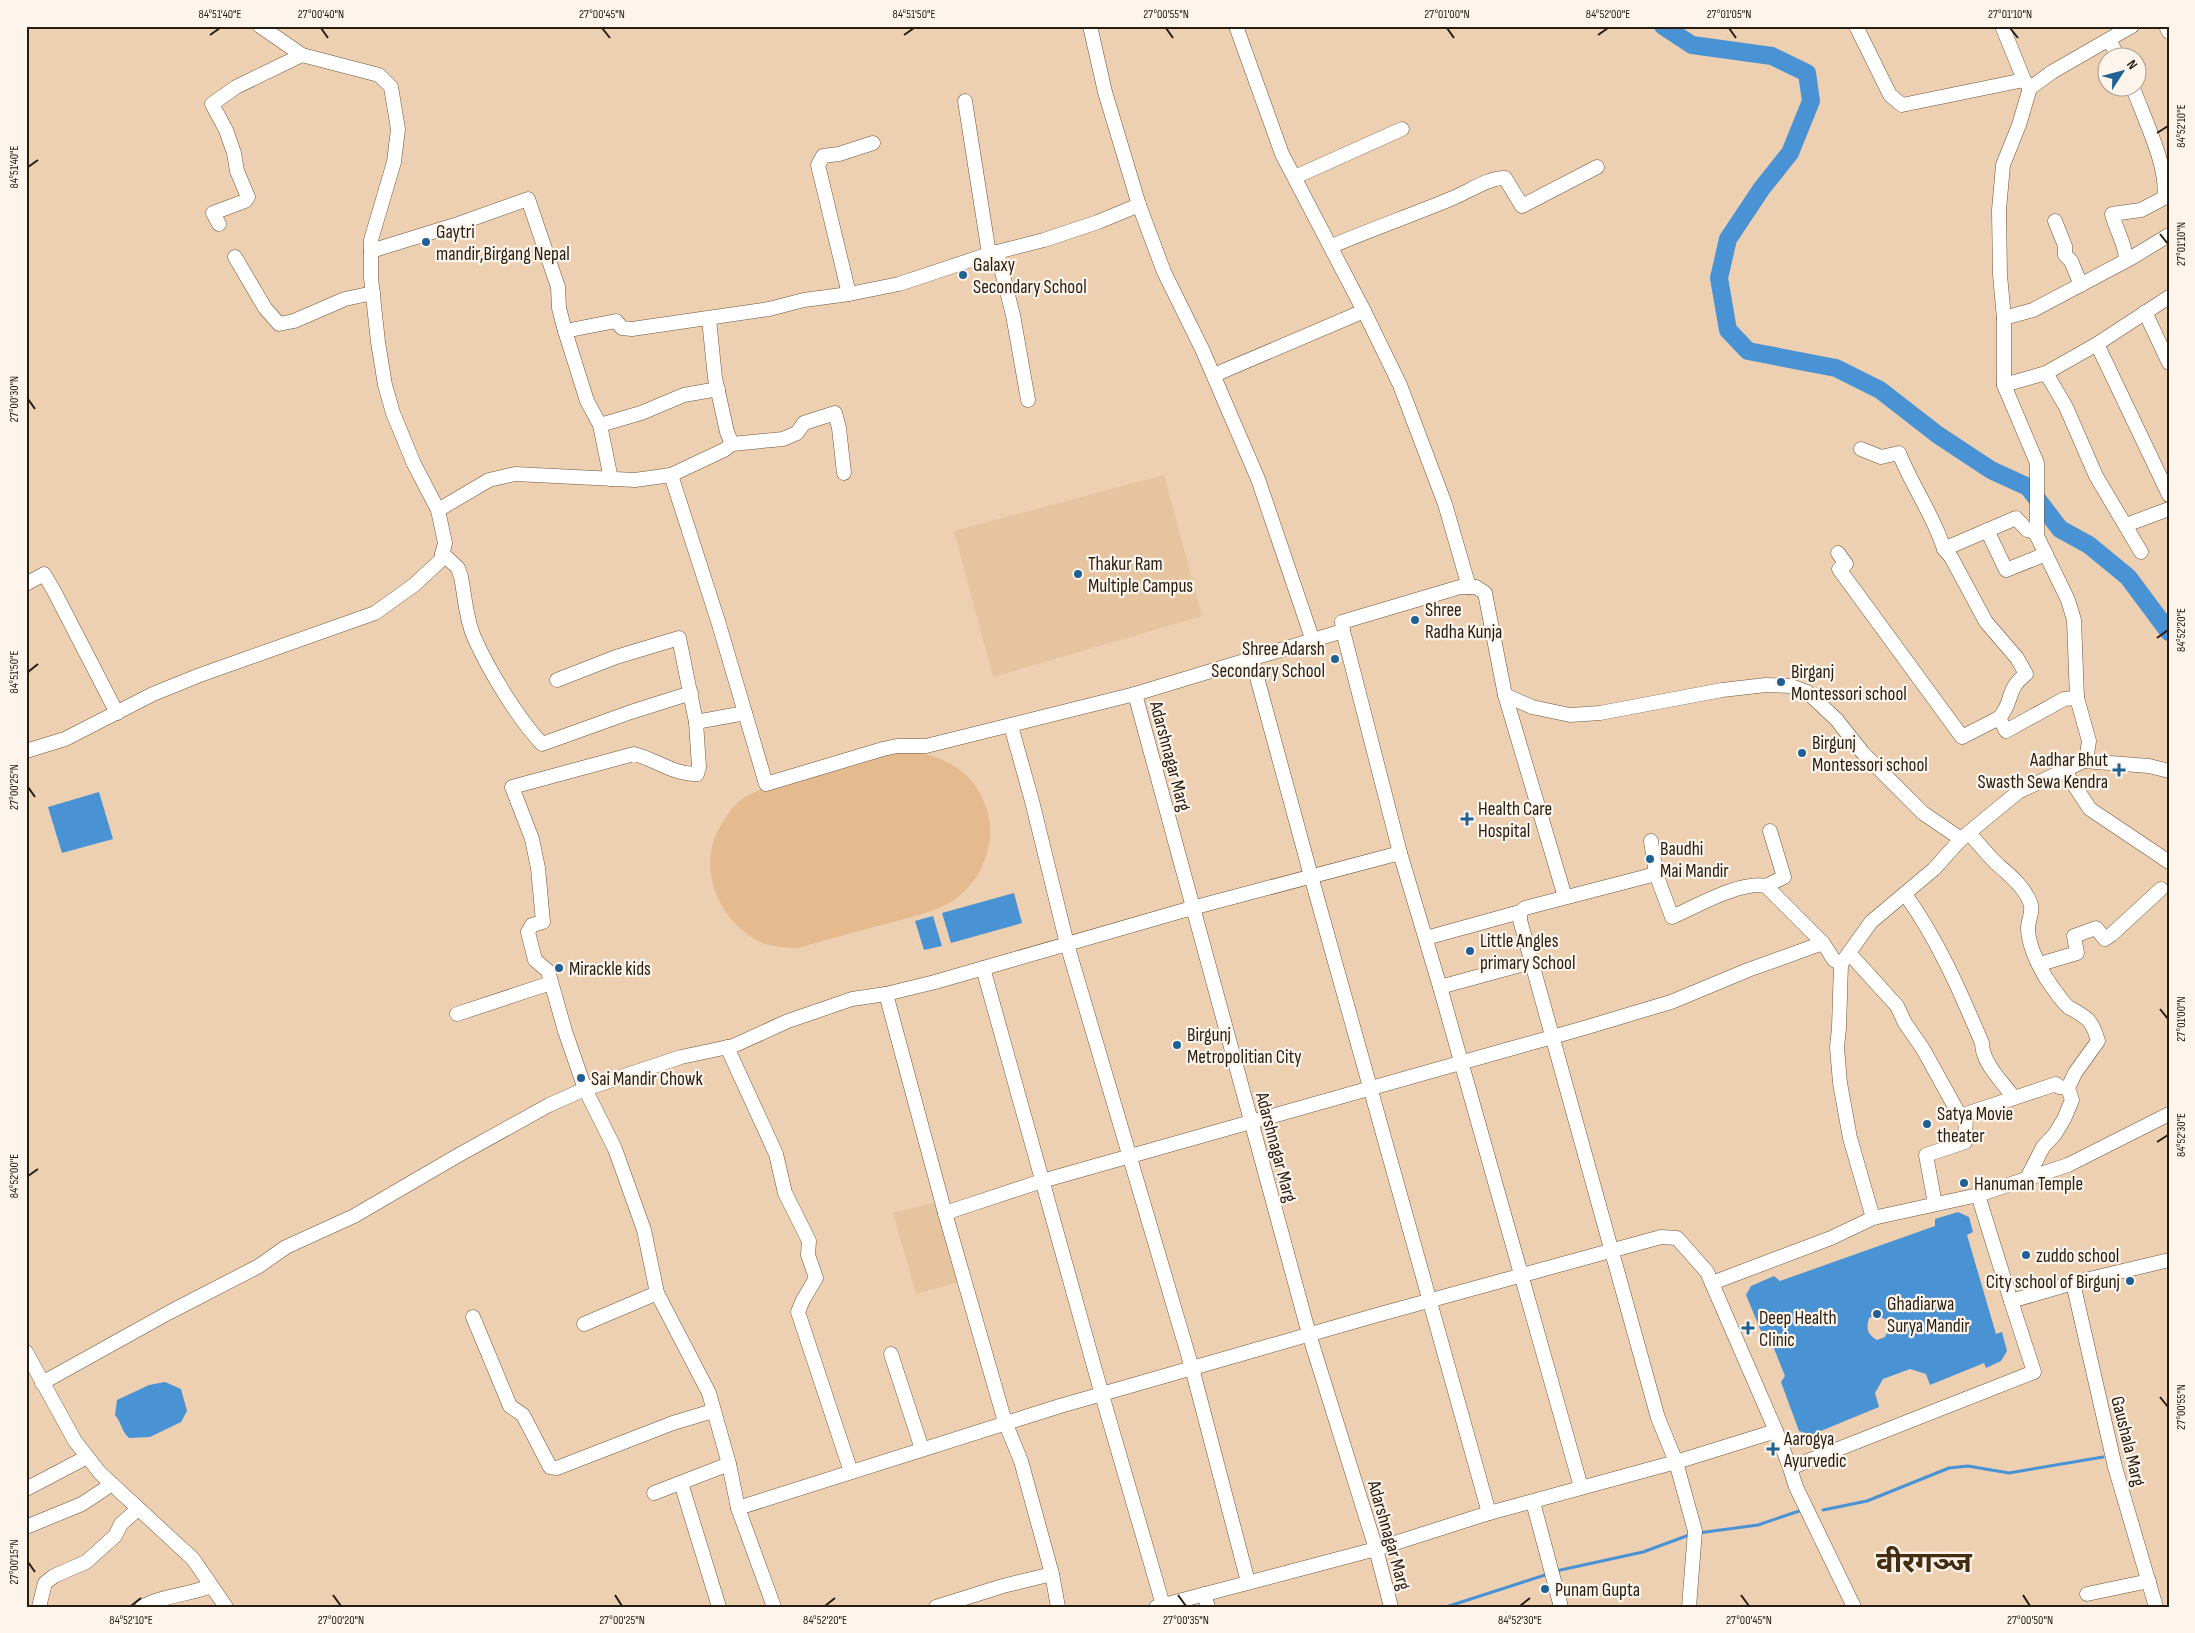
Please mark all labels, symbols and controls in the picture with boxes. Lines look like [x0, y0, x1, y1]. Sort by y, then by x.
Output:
text: 84°51'40"E [198, 7, 242, 22]
text: 27°00'40"N [298, 7, 344, 22]
text: 27°00'45"N [579, 7, 625, 22]
text: 84°51'50"E [893, 7, 936, 22]
text: 27°00'55"N [1143, 7, 1189, 22]
text: 27°01'00"N [1424, 7, 1470, 22]
text: 84°52'00"E [1586, 7, 1630, 22]
text: 27°01'05"N [1707, 7, 1751, 22]
text: 27°01'10"N [1988, 7, 2032, 22]
north arrow [2098, 48, 2148, 98]
text: N [2123, 57, 2141, 73]
text: 84°52'10"E [2174, 104, 2189, 148]
text: 84°51'40"E [7, 145, 22, 189]
place label: Gaytri mandir,Birgang Nepal [436, 221, 570, 266]
text: 27°01'10"N [2174, 222, 2189, 266]
marker: Gaytri mandir,Birgang Nepal [420, 236, 432, 248]
place label: Galaxy Secondary School [973, 254, 1087, 299]
marker: Galaxy Secondary School [957, 269, 969, 281]
text: 27°00'30"N [7, 376, 22, 422]
place label: Thakur Ram Multiple Campus [1088, 553, 1193, 598]
marker: Thakur Ram Multiple Campus [1072, 568, 1084, 580]
place label: Shree Radha Kunja [1425, 599, 1502, 644]
text: 84°52'20"E [2174, 608, 2189, 652]
marker: Shree Radha Kunja [1409, 614, 1421, 626]
place label: Shree Adarsh Secondary School [1211, 638, 1325, 683]
text: 84°51'50"E [7, 650, 22, 693]
marker: Shree Adarsh Secondary School [1329, 653, 1341, 665]
place label: Birganj Montessori school [1791, 661, 1907, 706]
marker: Birganj Montessori school [1775, 676, 1787, 688]
street label: Adarshnagar Marg [1144, 698, 1195, 814]
place label: Birgunj Montessori school [1812, 732, 1928, 777]
marker: Birgunj Montessori school [1796, 747, 1808, 759]
place label: Aadhar Bhut Swasth Sewa Kendra [1977, 749, 2108, 794]
marker: Aadhar Bhut Swasth Sewa Kendra [2112, 763, 2126, 777]
text: 27°00'25"N [7, 764, 22, 810]
place label: Health Care Hospital [1478, 798, 1552, 843]
marker: Health Care Hospital [1460, 812, 1474, 826]
place label: Baudhi Mai Mandir [1660, 838, 1729, 883]
marker: Baudhi Mai Mandir [1644, 853, 1656, 865]
place label: Little Angles primary School [1480, 930, 1576, 975]
marker: Little Angles primary School [1464, 945, 1476, 957]
place label: Mirackle kids [569, 958, 651, 981]
marker: Mirackle kids [553, 962, 565, 974]
text: 27°01'00"N [2174, 996, 2189, 1042]
place label: Birgunj Metropolitian City [1187, 1024, 1302, 1069]
marker: Birgunj Metropolitian City [1171, 1039, 1183, 1051]
place label: Sai Mandir Chowk [591, 1068, 703, 1091]
marker: Sai Mandir Chowk [575, 1072, 587, 1084]
street label: Adarshnagar Marg [1250, 1089, 1301, 1205]
place label: Satya Movie theater [1937, 1103, 2013, 1148]
text: 84°52'30"E [2174, 1113, 2189, 1157]
marker: Satya Movie theater [1921, 1118, 1933, 1130]
text: 84°52'00"E [7, 1154, 22, 1198]
place label: Hanuman Temple [1974, 1173, 2083, 1196]
marker: Hanuman Temple [1958, 1177, 1970, 1189]
place label: zuddo school [2036, 1245, 2119, 1268]
marker: zuddo school [2020, 1249, 2032, 1261]
place label: City school of Birgunj [1986, 1271, 2120, 1294]
marker: City school of Birgunj [2124, 1275, 2136, 1287]
place label: Ghadiarwa Surya Mandir [1887, 1293, 1970, 1338]
place label: Deep Health Clinic [1759, 1307, 1837, 1352]
marker: Ghadiarwa Surya Mandir [1871, 1308, 1883, 1320]
marker: Deep Health Clinic [1741, 1321, 1755, 1335]
text: 27°00'55"N [2174, 1384, 2189, 1430]
street label: Gaushala Marg [2105, 1394, 2150, 1489]
place label: Aarogya Ayurvedic [1783, 1428, 1847, 1473]
marker: Aarogya Ayurvedic [1766, 1442, 1780, 1456]
street label: Adarshnagar Marg [1362, 1477, 1415, 1593]
text: 27°00'15"N [7, 1539, 22, 1585]
district label: वीरगञ्ज [1876, 1546, 1973, 1581]
place label: Punam Gupta [1555, 1579, 1640, 1602]
marker: Punam Gupta [1539, 1583, 1551, 1595]
text: 84°52'10"E [109, 1613, 153, 1628]
text: 27°00'20"N [318, 1613, 364, 1628]
text: 27°00'25"N [599, 1613, 645, 1628]
text: 84°52'20"E [803, 1613, 847, 1628]
text: 27°00'35"N [1163, 1613, 1209, 1628]
text: 84°52'30"E [1498, 1613, 1542, 1628]
text: 27°00'45"N [1726, 1613, 1772, 1628]
text: 27°00'50"N [2007, 1613, 2053, 1628]

